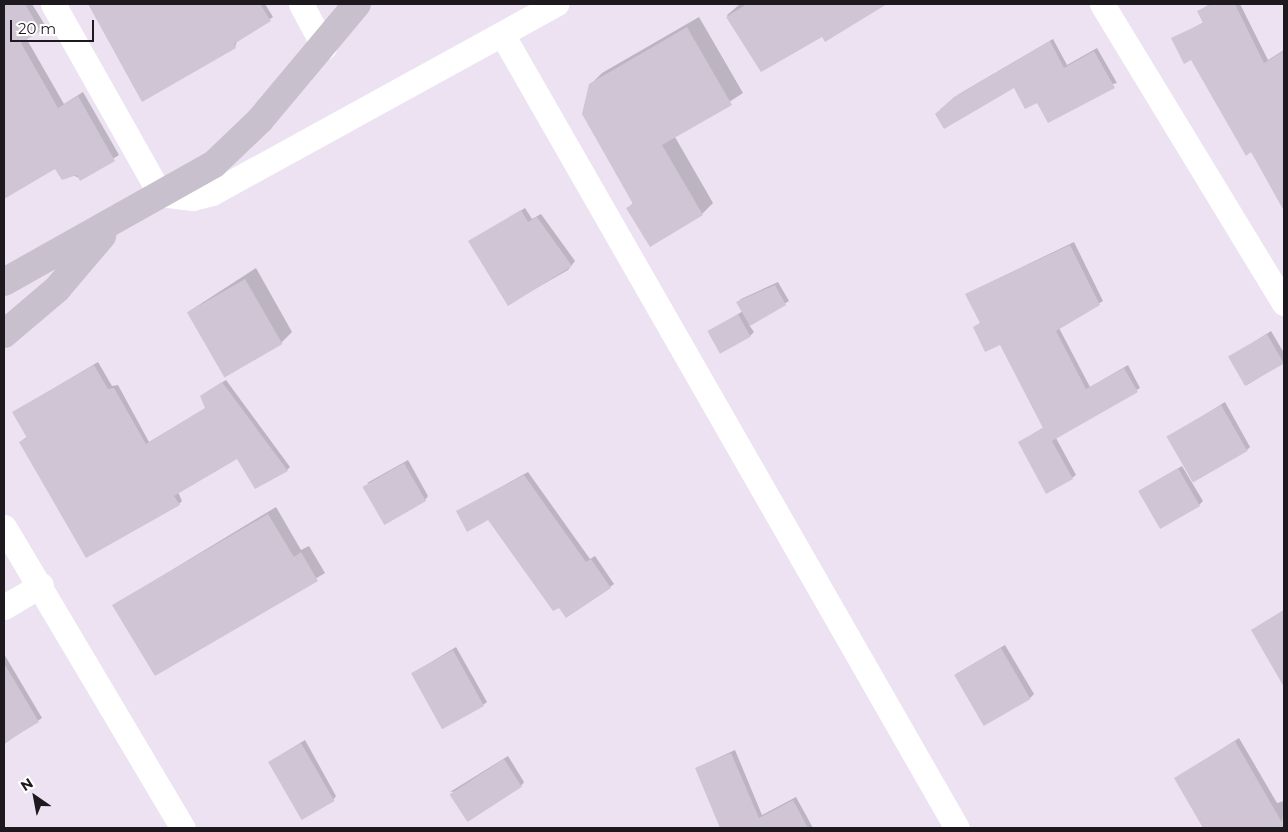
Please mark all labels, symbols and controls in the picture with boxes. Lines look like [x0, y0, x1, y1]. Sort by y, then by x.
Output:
scale bar [12, 10, 96, 42]
text: 20 m [18, 19, 56, 38]
north arrow [10, 772, 60, 822]
text: N [17, 774, 36, 795]

